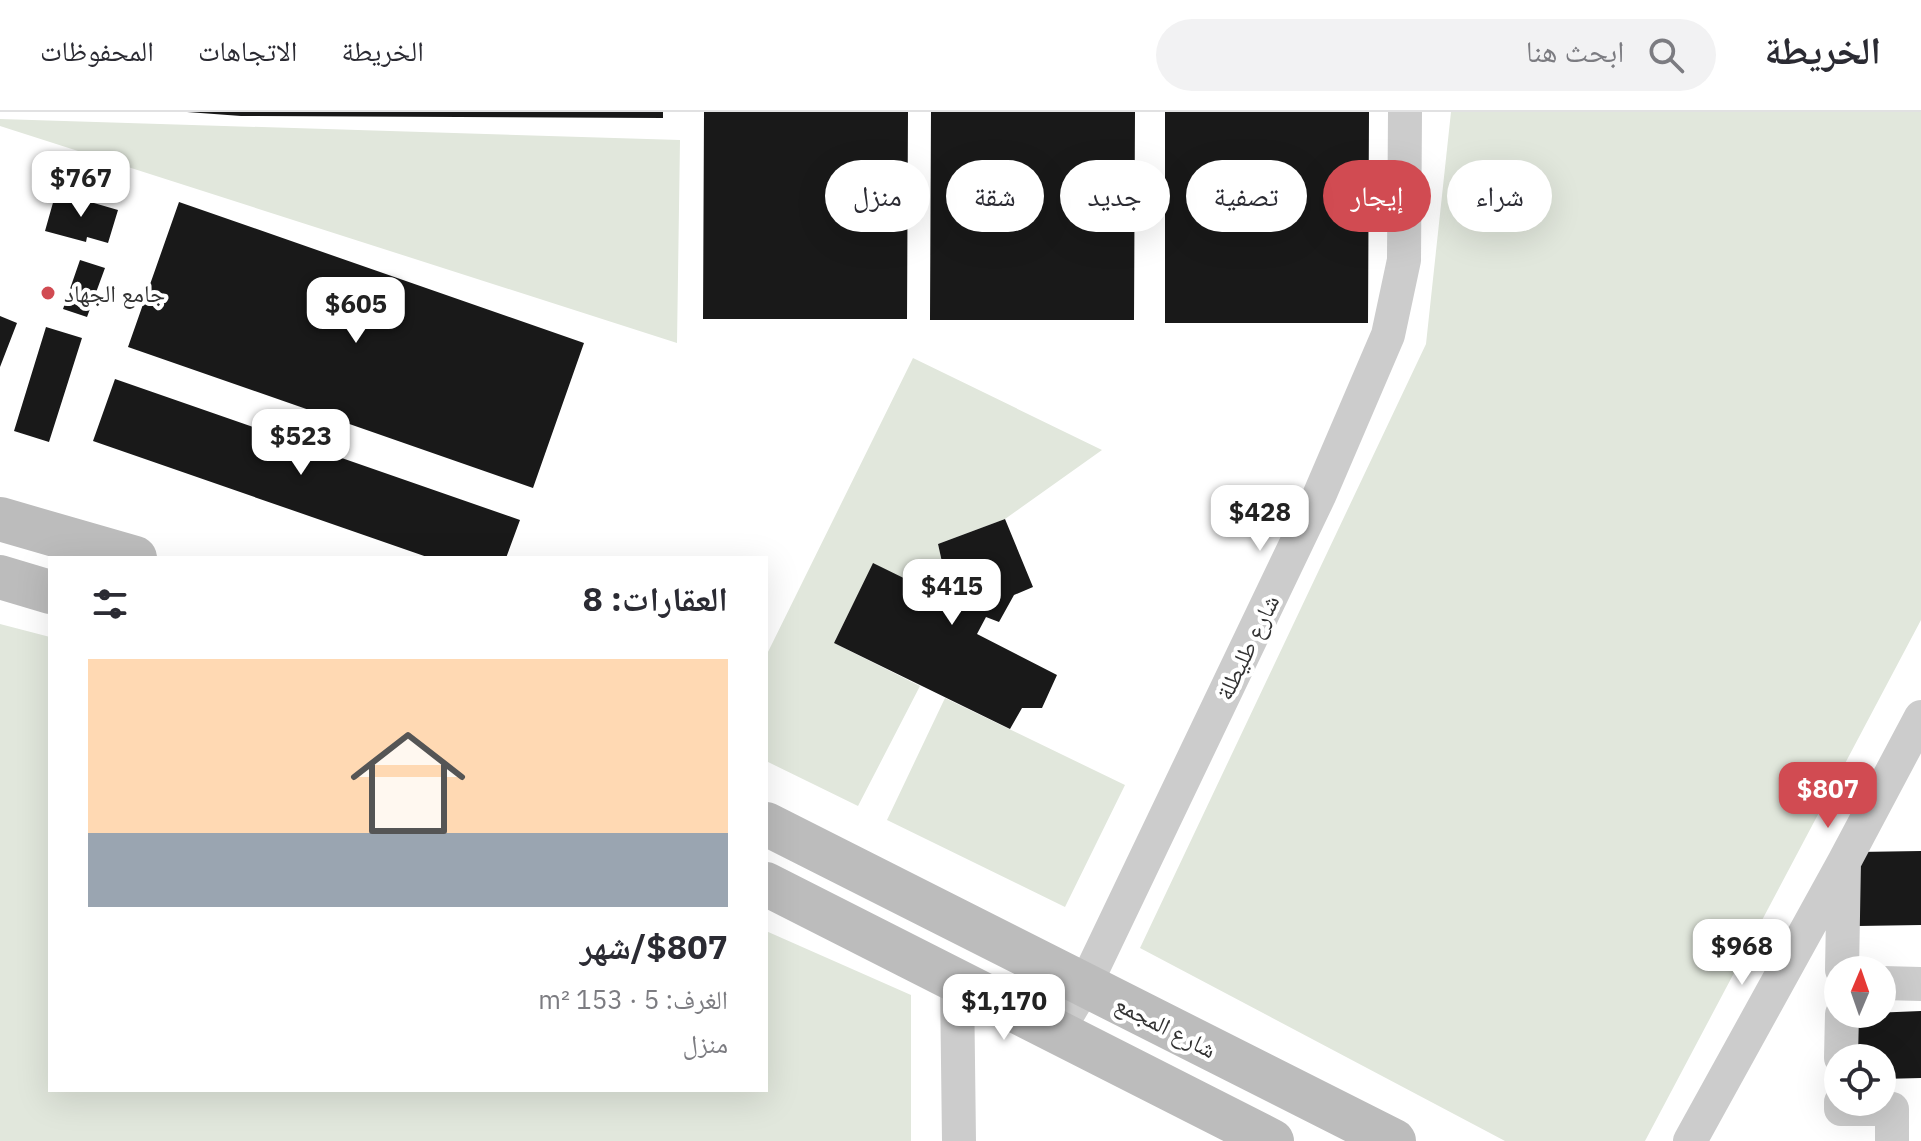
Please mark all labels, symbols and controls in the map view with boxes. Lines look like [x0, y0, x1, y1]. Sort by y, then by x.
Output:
search box [1156, 19, 1716, 91]
text: الخريطة [1764, 25, 1881, 74]
text: ابحث هنا [1526, 31, 1624, 70]
text: المحفوظات [40, 32, 154, 69]
text: الاتجاهات [198, 32, 297, 69]
text: الخريطة [341, 32, 424, 69]
icon: search [1644, 33, 1688, 77]
pin: $767 [34, 151, 128, 219]
text: $767 [50, 160, 112, 194]
chip: منزل [825, 160, 930, 232]
chip: شقة [946, 160, 1044, 232]
chip: جديد [1060, 160, 1170, 232]
chip: تصفية [1186, 160, 1307, 232]
chip: إيجار [1323, 160, 1431, 232]
chip: شراء [1447, 160, 1552, 232]
place label: جامع الجهاد [64, 277, 165, 309]
pin: $605 [309, 277, 403, 345]
marker: جامع الجهاد [39, 284, 57, 302]
text: $605 [325, 286, 387, 320]
pin: $523 [254, 409, 348, 477]
text: $523 [270, 418, 332, 452]
pin: $428 [1213, 485, 1307, 553]
text: $428 [1229, 494, 1291, 528]
pin: $415 [905, 559, 999, 627]
text: $415 [921, 568, 983, 602]
text: العقارات: 8 [582, 576, 728, 620]
icon: filters [88, 582, 132, 626]
street label: شارع طليطلة [1208, 589, 1286, 705]
icon: home [336, 711, 480, 855]
pin: $807 [1781, 762, 1875, 830]
text: $807 [1797, 771, 1859, 805]
pin: $968 [1695, 919, 1789, 987]
text: $807/شهر [580, 924, 728, 968]
text: $968 [1711, 928, 1773, 962]
north arrow [1824, 956, 1896, 1028]
map controls [1824, 956, 1896, 1116]
pin: $1,170 [939, 974, 1069, 1042]
text: الغرف: 5 · 153 m² [538, 982, 728, 1016]
text: $1,170 [961, 983, 1047, 1017]
street label: شارع المجمع [1110, 987, 1222, 1065]
text: منزل [683, 1026, 728, 1060]
button: locate [1824, 1044, 1896, 1116]

